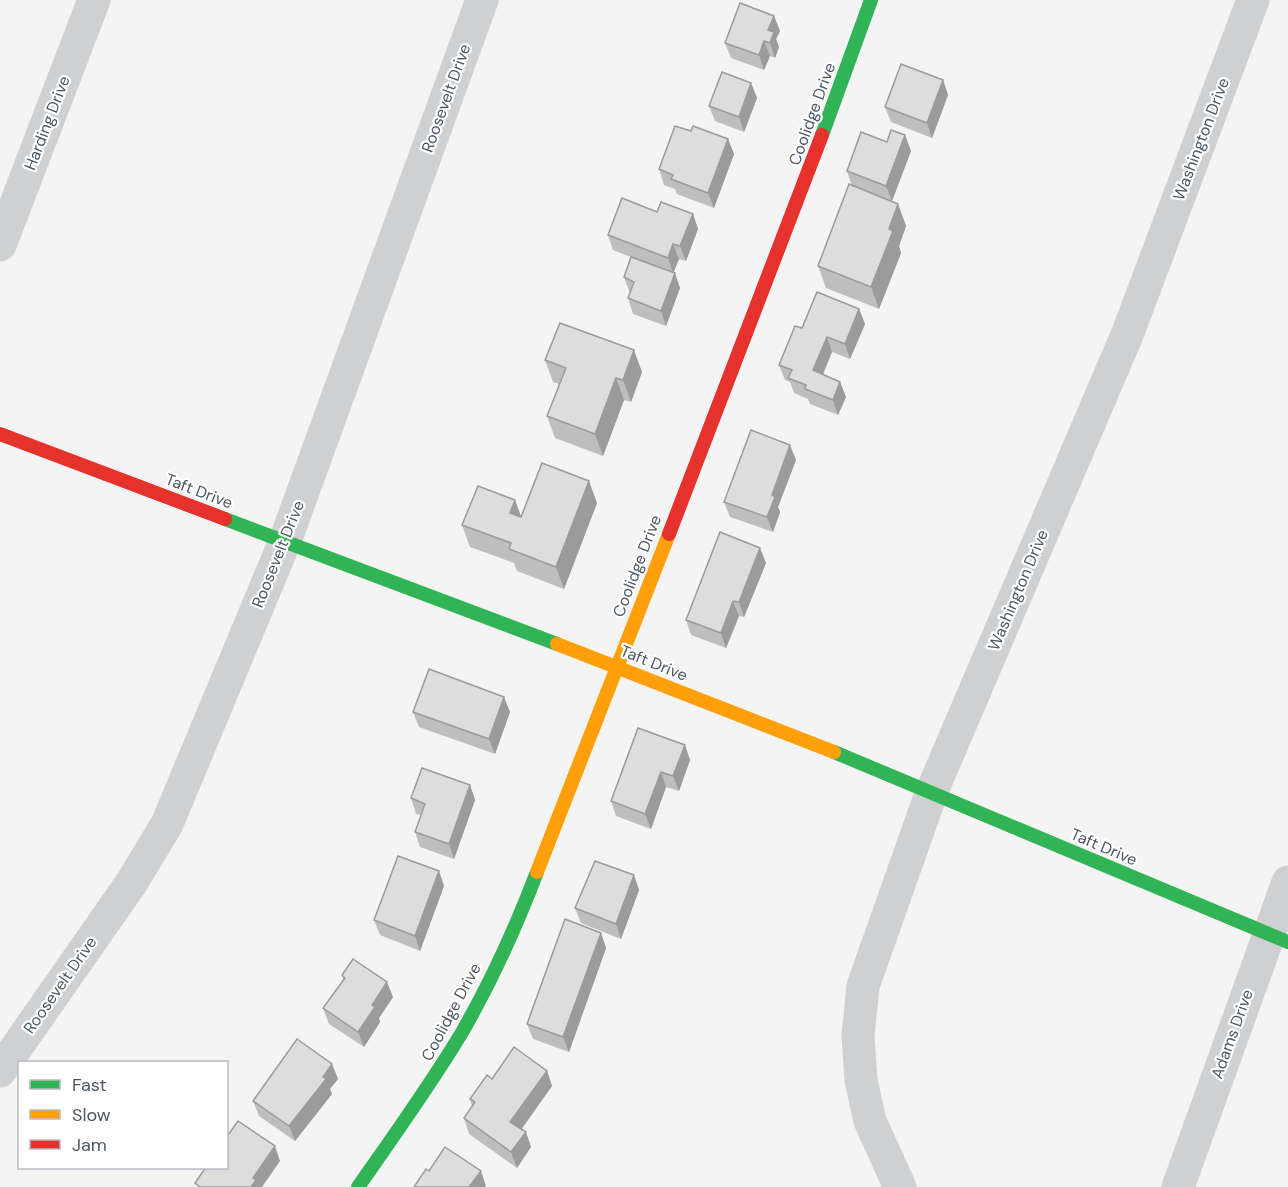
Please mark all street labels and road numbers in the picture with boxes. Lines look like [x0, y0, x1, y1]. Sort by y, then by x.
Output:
street label: Roosevelt Drive [417, 41, 475, 155]
street label: Coolidge Drive [784, 60, 840, 168]
street label: Harding Drive [19, 73, 75, 173]
street label: Washington Drive [1168, 75, 1234, 203]
street label: Taft Drive [162, 469, 236, 513]
street label: Roosevelt Drive [247, 497, 309, 611]
street label: Coolidge Drive [608, 512, 666, 620]
street label: Washington Drive [983, 526, 1053, 654]
street label: Taft Drive [617, 640, 691, 686]
street label: Taft Drive [1068, 824, 1140, 870]
street label: Roosevelt Drive [19, 932, 101, 1038]
street label: Coolidge Drive [416, 960, 486, 1064]
street label: Adams Drive [1206, 987, 1258, 1081]

